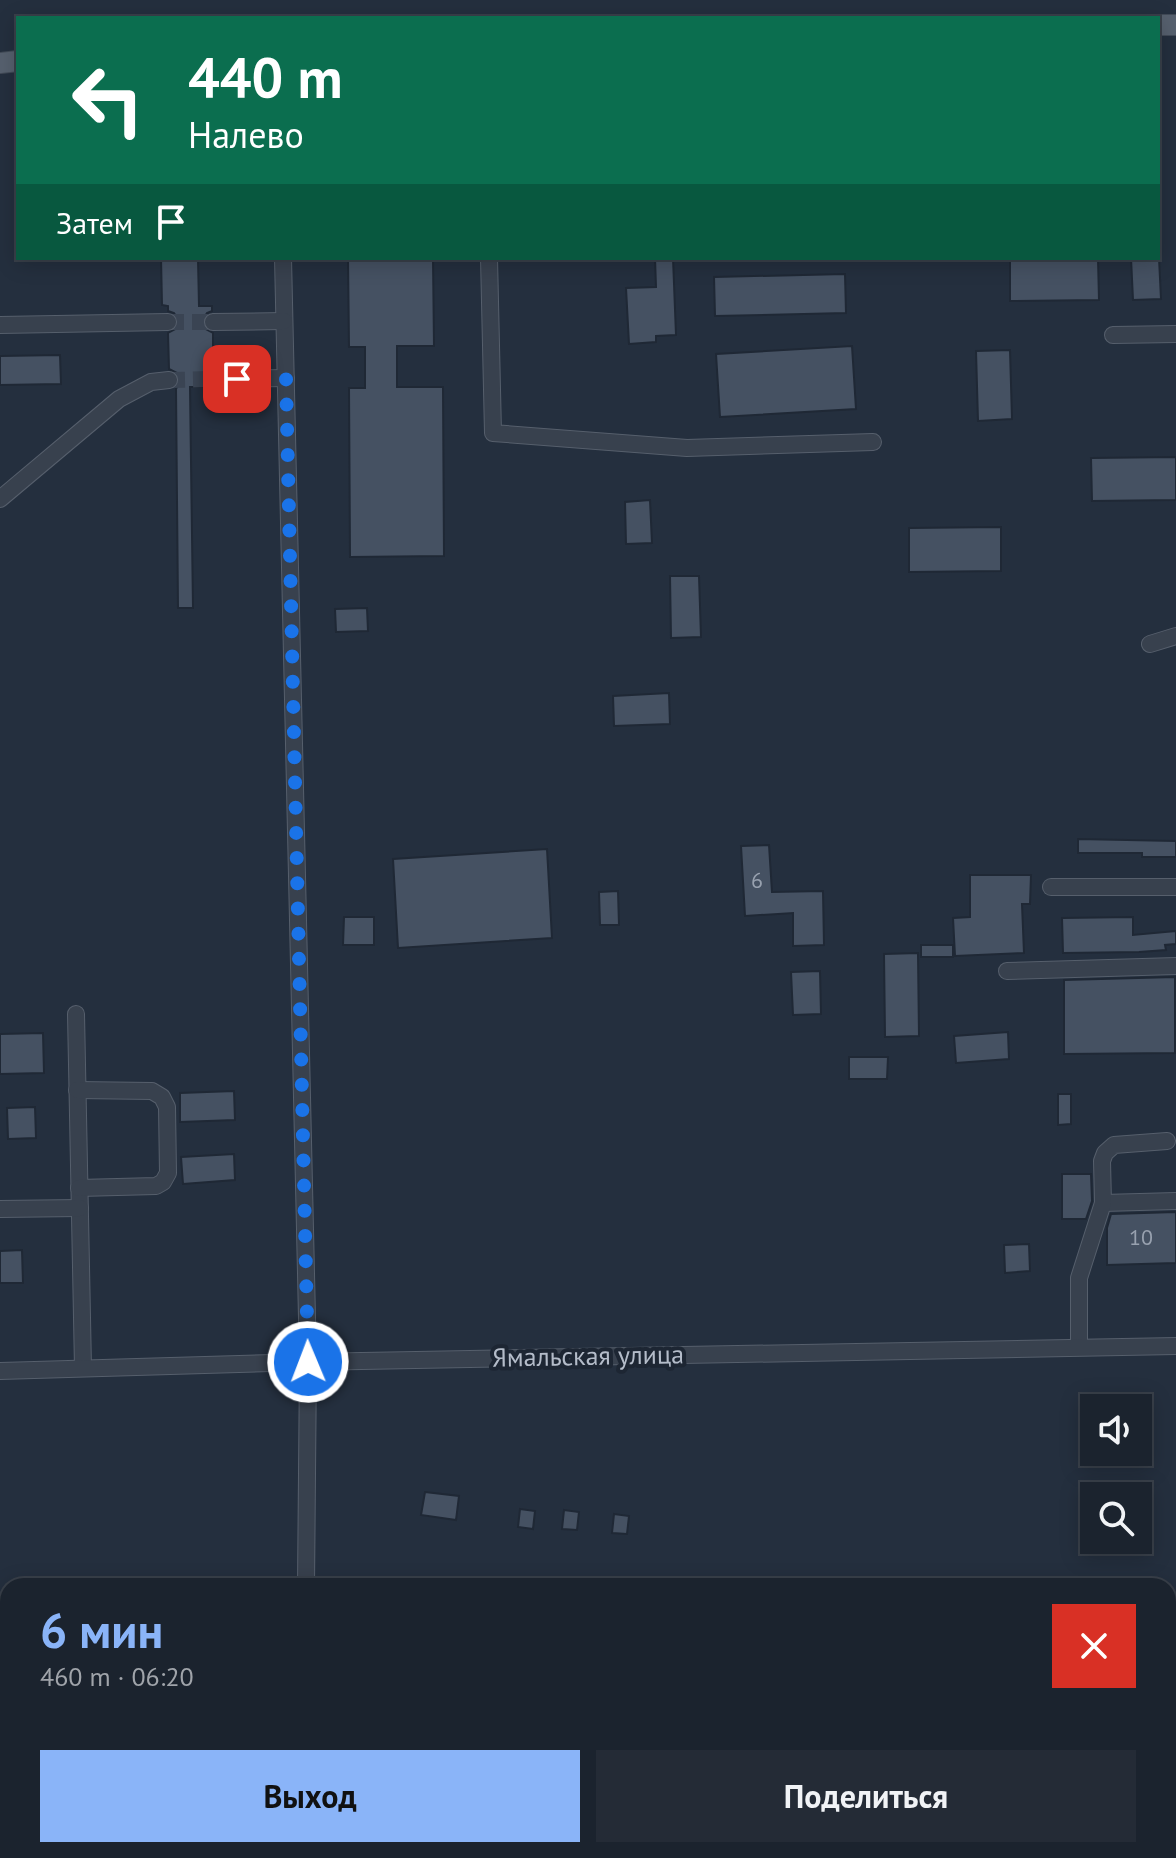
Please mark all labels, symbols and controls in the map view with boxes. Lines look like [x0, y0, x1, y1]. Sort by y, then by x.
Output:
text: 440 m [188, 41, 343, 113]
icon: left [56, 48, 160, 152]
text: Налево [188, 111, 304, 158]
icon: arrive [149, 200, 193, 244]
text: Затем [56, 203, 133, 242]
pin [203, 345, 271, 413]
icon: arrive [215, 357, 259, 401]
house number: 6 [751, 866, 763, 894]
house number: 10 [1129, 1223, 1153, 1251]
position arrow [266, 1320, 350, 1404]
street label: Ямальская улица [492, 1337, 684, 1374]
map controls [1080, 1394, 1152, 1554]
button: sound [1080, 1394, 1152, 1466]
button: search [1080, 1482, 1152, 1554]
text: 6 мин [40, 1599, 163, 1661]
button: close [1052, 1604, 1136, 1688]
text: 460 m · 06:20 [40, 1660, 194, 1693]
button: Выход [40, 1750, 580, 1842]
button: Поделиться [596, 1750, 1136, 1842]

